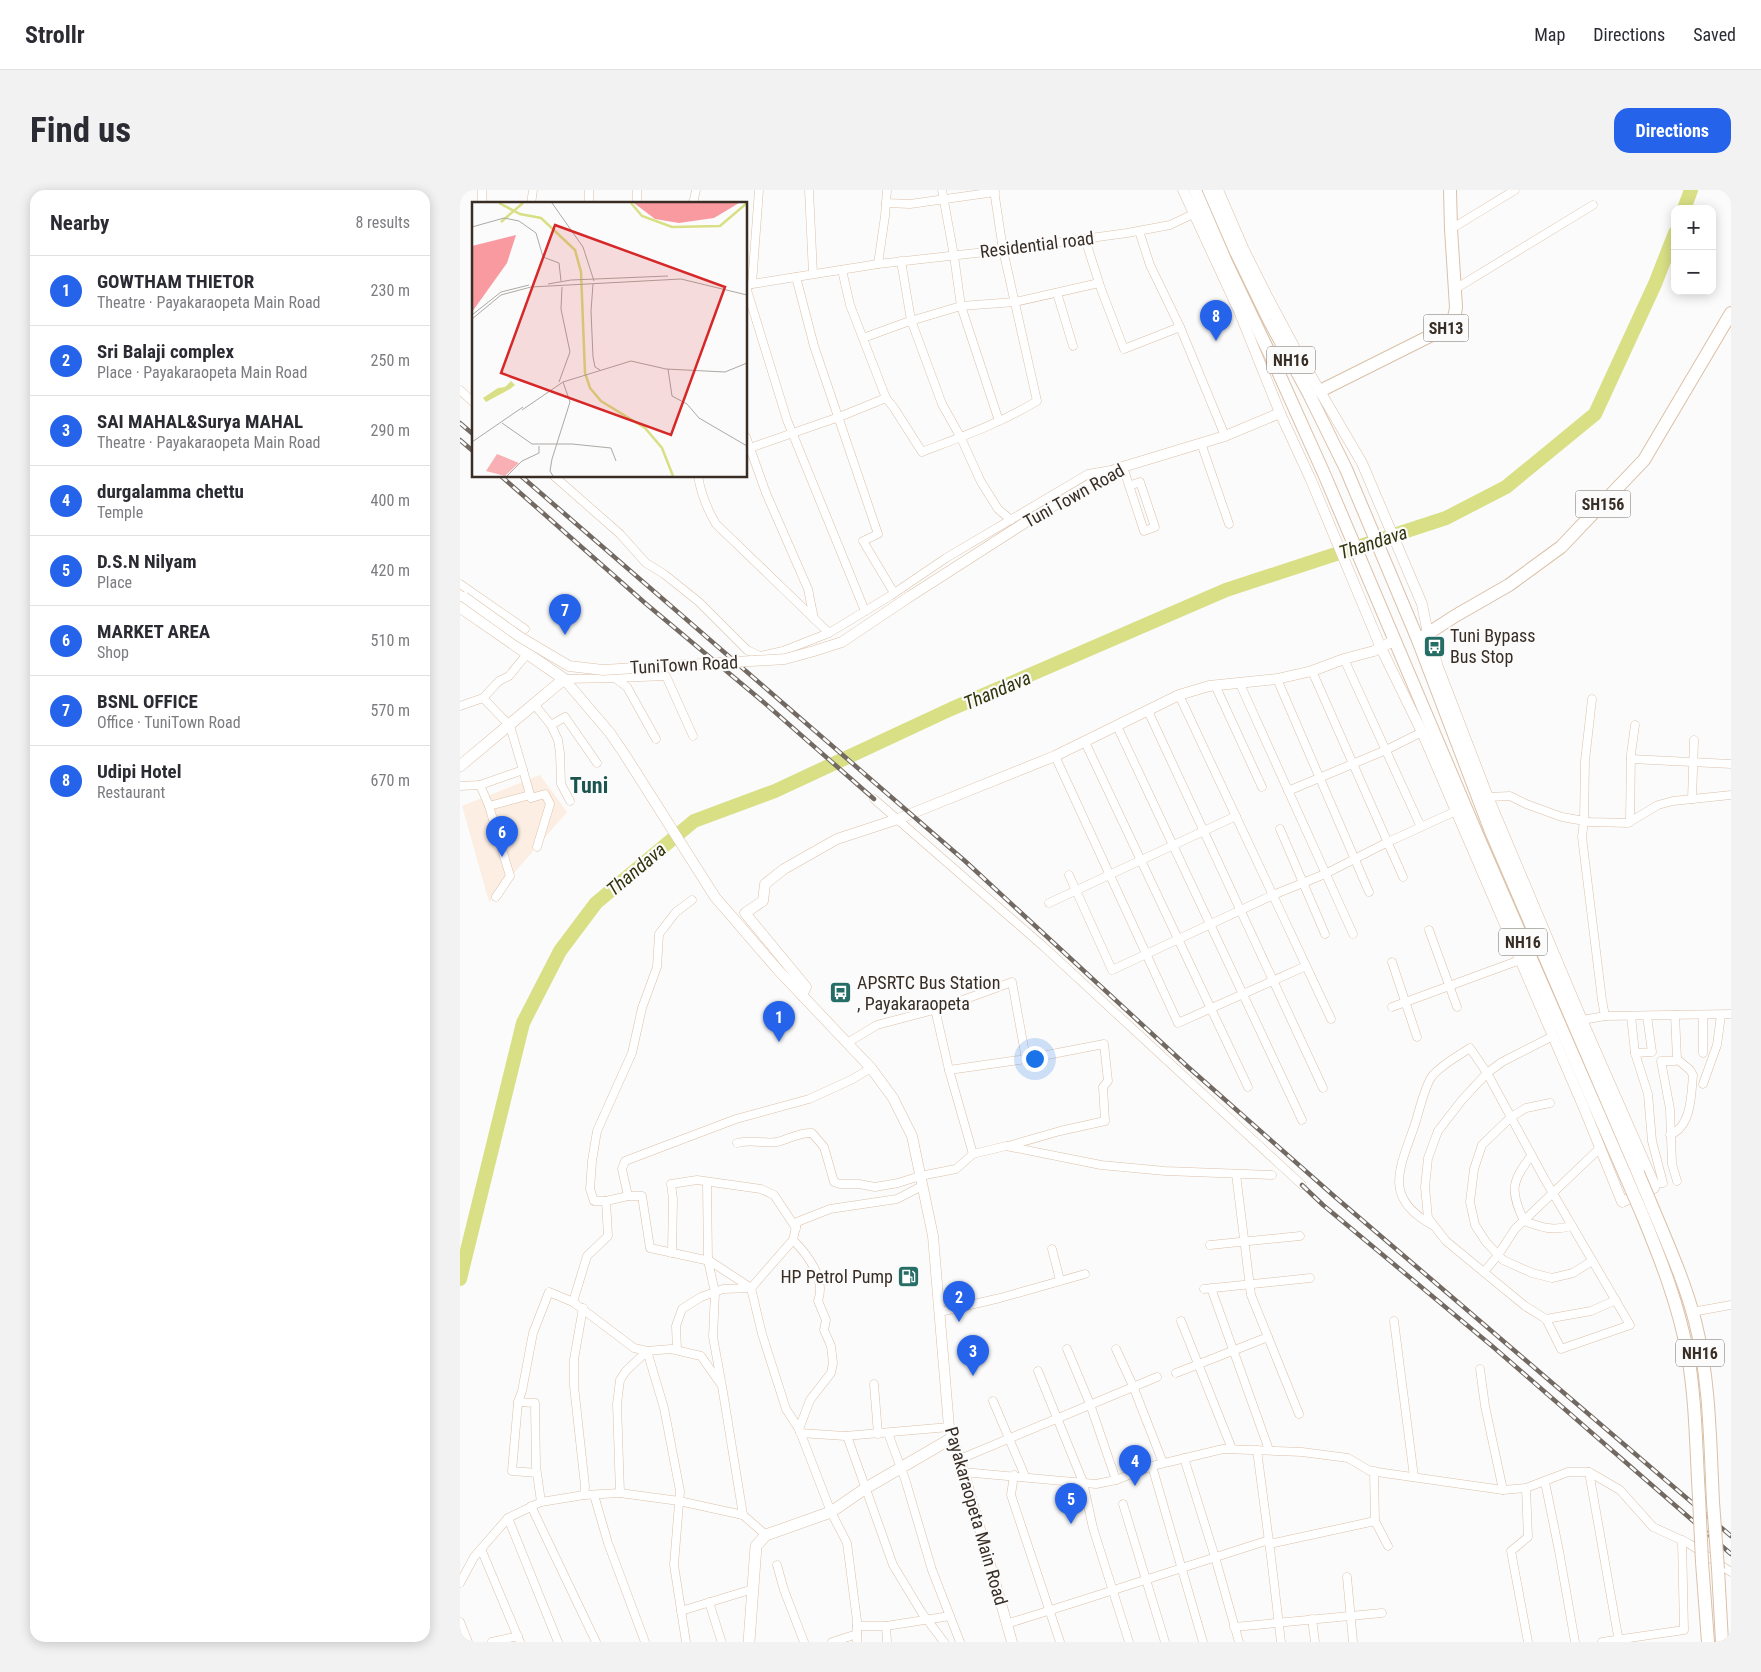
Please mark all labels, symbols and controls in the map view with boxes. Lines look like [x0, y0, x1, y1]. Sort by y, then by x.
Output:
text: Strollr [25, 21, 85, 49]
text: Map [1534, 24, 1565, 45]
text: Directions [1593, 24, 1665, 45]
text: Saved [1693, 24, 1736, 45]
button: Directions [1614, 108, 1731, 153]
text: Find us [30, 110, 131, 151]
inset map [472, 202, 748, 478]
map controls [1671, 205, 1716, 295]
button: + [1671, 205, 1716, 250]
text: Nearby [50, 211, 109, 235]
text: 8 results [355, 213, 410, 232]
street label: Residential road [979, 227, 1095, 262]
button: − [1671, 250, 1716, 295]
text: GOWTHAM THIETOR [97, 270, 254, 293]
text: 1 [62, 281, 70, 300]
text: 230 m [371, 281, 410, 300]
text: Theatre · Payakaraopeta Main Road [97, 293, 321, 312]
pin: 8 [1200, 300, 1232, 341]
road number: SH13 [1424, 315, 1468, 342]
text: Sri Balaji complex [97, 340, 234, 363]
road number: NH16 [1267, 346, 1315, 374]
text: 2 [62, 351, 70, 370]
text: 250 m [371, 351, 410, 370]
text: Place · Payakaraopeta Main Road [97, 363, 307, 382]
text: SAI MAHAL&Surya MAHAL [97, 410, 303, 433]
text: 3 [62, 421, 70, 440]
text: 290 m [371, 421, 410, 440]
text: Theatre · Payakaraopeta Main Road [97, 433, 321, 452]
street label: Tuni Town Road [1020, 459, 1128, 532]
text: durgalamma chettu [97, 480, 244, 503]
road number: SH156 [1576, 490, 1630, 518]
text: 4 [62, 491, 70, 510]
text: 400 m [371, 491, 410, 510]
text: Temple [97, 503, 143, 522]
water label: Thandava [1336, 521, 1410, 564]
text: D.S.N Nilyam [97, 550, 197, 573]
text: 5 [62, 561, 70, 580]
text: 420 m [371, 561, 410, 580]
text: Place [97, 573, 132, 592]
pin: 7 [549, 594, 581, 635]
text: MARKET AREA [97, 620, 210, 643]
place label: Tuni Bypass Bus Stop [1450, 625, 1535, 667]
text: 6 [62, 631, 70, 650]
text: 510 m [371, 631, 410, 650]
bus stop icon: Tuni Bypass Bus Stop [1422, 634, 1446, 658]
text: Shop [97, 643, 129, 662]
street label: TuniTown Road [629, 651, 739, 678]
water label: Thandava [960, 666, 1034, 715]
text: BSNL OFFICE [97, 690, 198, 713]
text: 7 [62, 701, 70, 720]
text: 570 m [371, 701, 410, 720]
text: Office · TuniTown Road [97, 713, 241, 732]
text: Udipi Hotel [97, 760, 181, 783]
text: 8 [62, 771, 70, 790]
text: 670 m [371, 771, 410, 790]
district label: Tuni [570, 773, 608, 798]
text: Restaurant [97, 783, 165, 802]
pin: 6 [486, 816, 518, 857]
water label: Thandava [602, 838, 671, 901]
road number: NH16 [1499, 929, 1547, 956]
place label: APSRTC Bus Station , Payakaraopeta [857, 972, 1000, 1014]
bus stop icon: APSRTC Bus Station , Payakaraopeta [829, 981, 853, 1005]
pin: 1 [763, 1001, 795, 1042]
your location [1022, 1046, 1048, 1072]
fuel station icon: HP Petrol Pump [897, 1265, 921, 1289]
place label: HP Petrol Pump [780, 1266, 893, 1287]
pin: 2 [943, 1281, 975, 1322]
pin: 3 [957, 1335, 989, 1376]
road number: NH16 [1676, 1340, 1724, 1366]
street label: Payakaraopeta Main Road [941, 1424, 1012, 1607]
pin: 4 [1119, 1445, 1151, 1486]
pin: 5 [1055, 1483, 1087, 1524]

